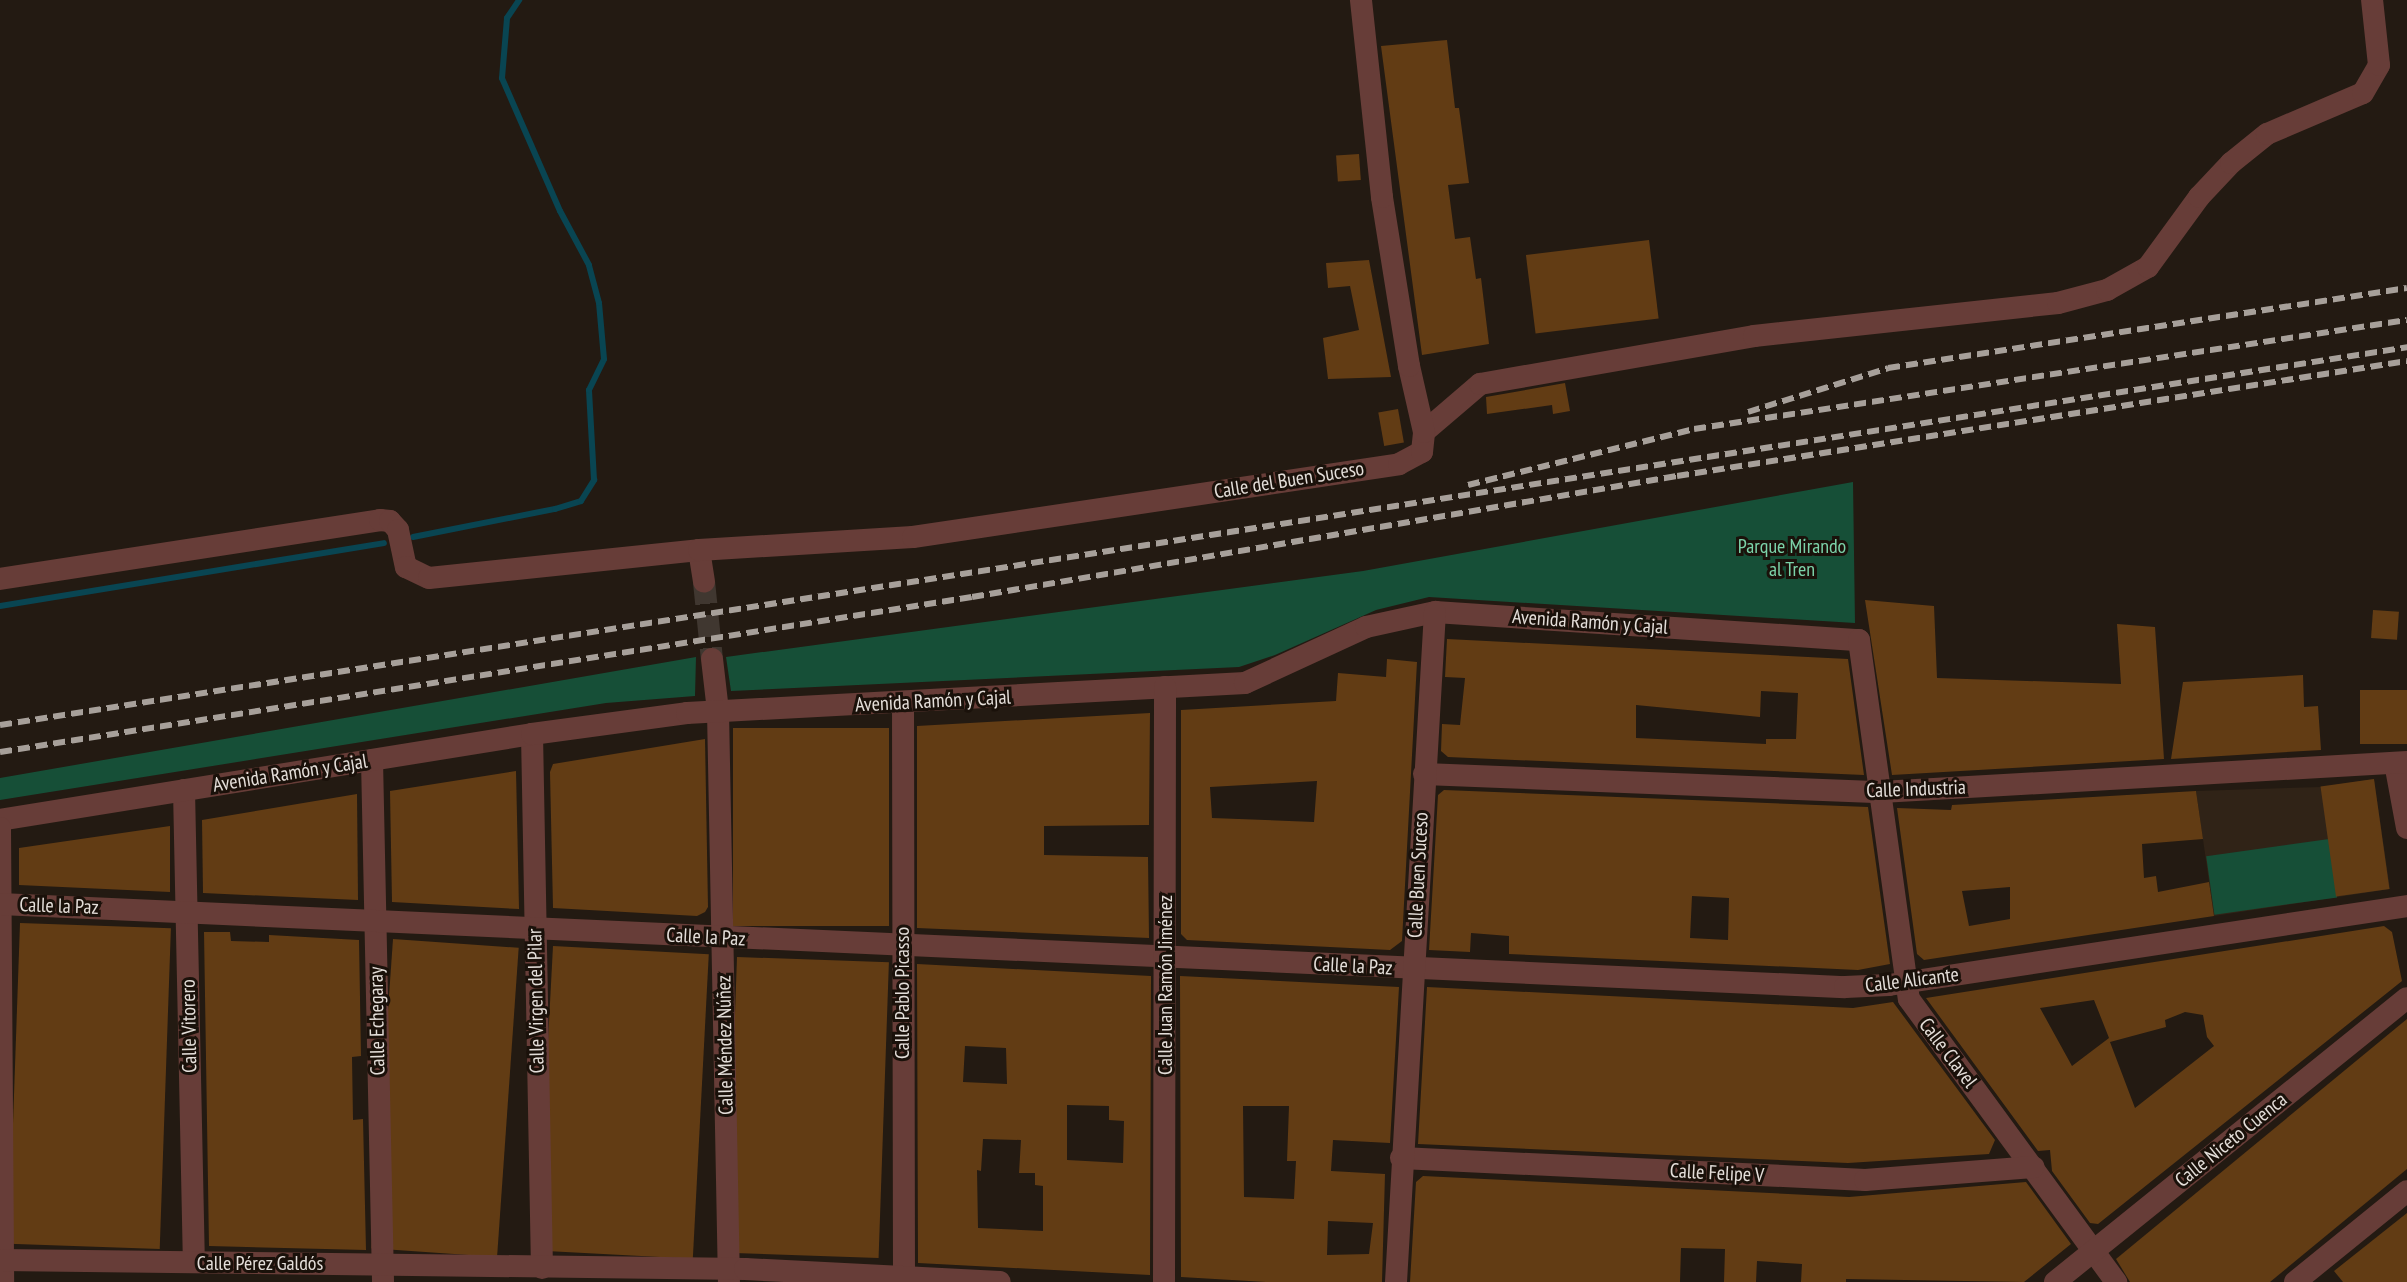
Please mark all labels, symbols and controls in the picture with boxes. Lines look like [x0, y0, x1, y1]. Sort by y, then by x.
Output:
street label: Calle del Buen Suceso [1212, 456, 1366, 504]
park label: Parque Mirando al Tren [1738, 534, 1846, 581]
street label: Avenida Ramón y Cajal [1511, 605, 1669, 639]
street label: Avenida Ramón y Cajal [854, 685, 1012, 717]
street label: Avenida Ramón y Cajal [211, 749, 369, 797]
street label: Calle Industria [1866, 775, 1966, 803]
street label: Calle Buen Suceso [1403, 812, 1433, 938]
street label: Calle la Paz [19, 893, 99, 919]
street label: Calle Juan Ramón Jiménez [1153, 895, 1177, 1075]
street label: Calle la Paz [666, 923, 746, 951]
street label: Calle Pablo Picasso [890, 927, 914, 1059]
street label: Calle Virgen del Pilar [523, 928, 549, 1074]
street label: Calle la Paz [1313, 952, 1393, 980]
street label: Calle Alicante [1864, 962, 1960, 998]
street label: Calle Echegaray [364, 966, 390, 1076]
street label: Calle Méndez Núñez [712, 975, 738, 1115]
street label: Calle Vitorero [176, 979, 202, 1073]
street label: Calle Clavel [1914, 1013, 1982, 1093]
street label: Calle Niceto Cuenca [2170, 1088, 2292, 1192]
street label: Calle Felipe V [1669, 1159, 1765, 1187]
street label: Calle Pérez Galdós [197, 1251, 323, 1275]

